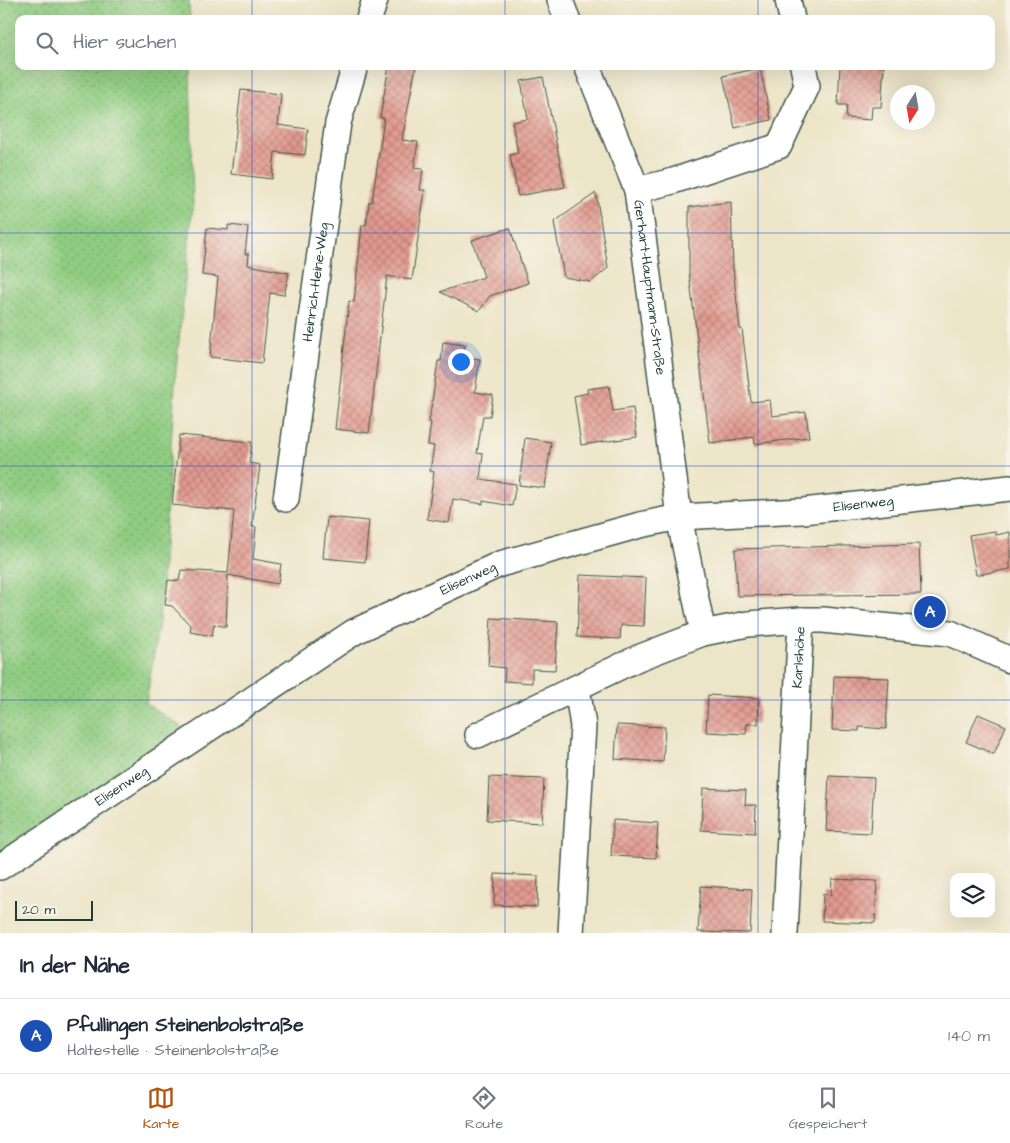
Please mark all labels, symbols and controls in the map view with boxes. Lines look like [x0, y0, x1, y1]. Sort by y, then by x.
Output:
search box [15, 15, 995, 70]
icon: search [33, 29, 61, 57]
text: Hier suchen [73, 29, 176, 56]
north arrow [890, 85, 935, 130]
street label: Gerhart-Hauptmann-Straße [628, 199, 671, 377]
street label: Heinrich-Heine-Weg [298, 221, 334, 343]
your location [448, 349, 474, 375]
street label: Elisenweg [832, 491, 894, 518]
street label: Elisenweg [437, 557, 500, 601]
pin: A [914, 593, 946, 631]
street label: Karlshöhe [788, 626, 811, 689]
street label: Elisenweg [91, 761, 152, 811]
map controls [950, 873, 995, 918]
button: layers [950, 873, 995, 918]
scale bar [15, 898, 92, 921]
text: 20 m [22, 900, 55, 920]
text: In der Nähe [20, 951, 130, 980]
text: Pfullingen Steinenbolstraße [67, 1012, 303, 1039]
text: A [31, 1025, 41, 1047]
text: 140 m [948, 1025, 990, 1047]
text: Haltestelle · Steinenbolstraße [67, 1039, 279, 1061]
tab: Karte [143, 1084, 179, 1134]
tab: Route [465, 1084, 503, 1134]
tab: Gespeichert [789, 1084, 867, 1134]

